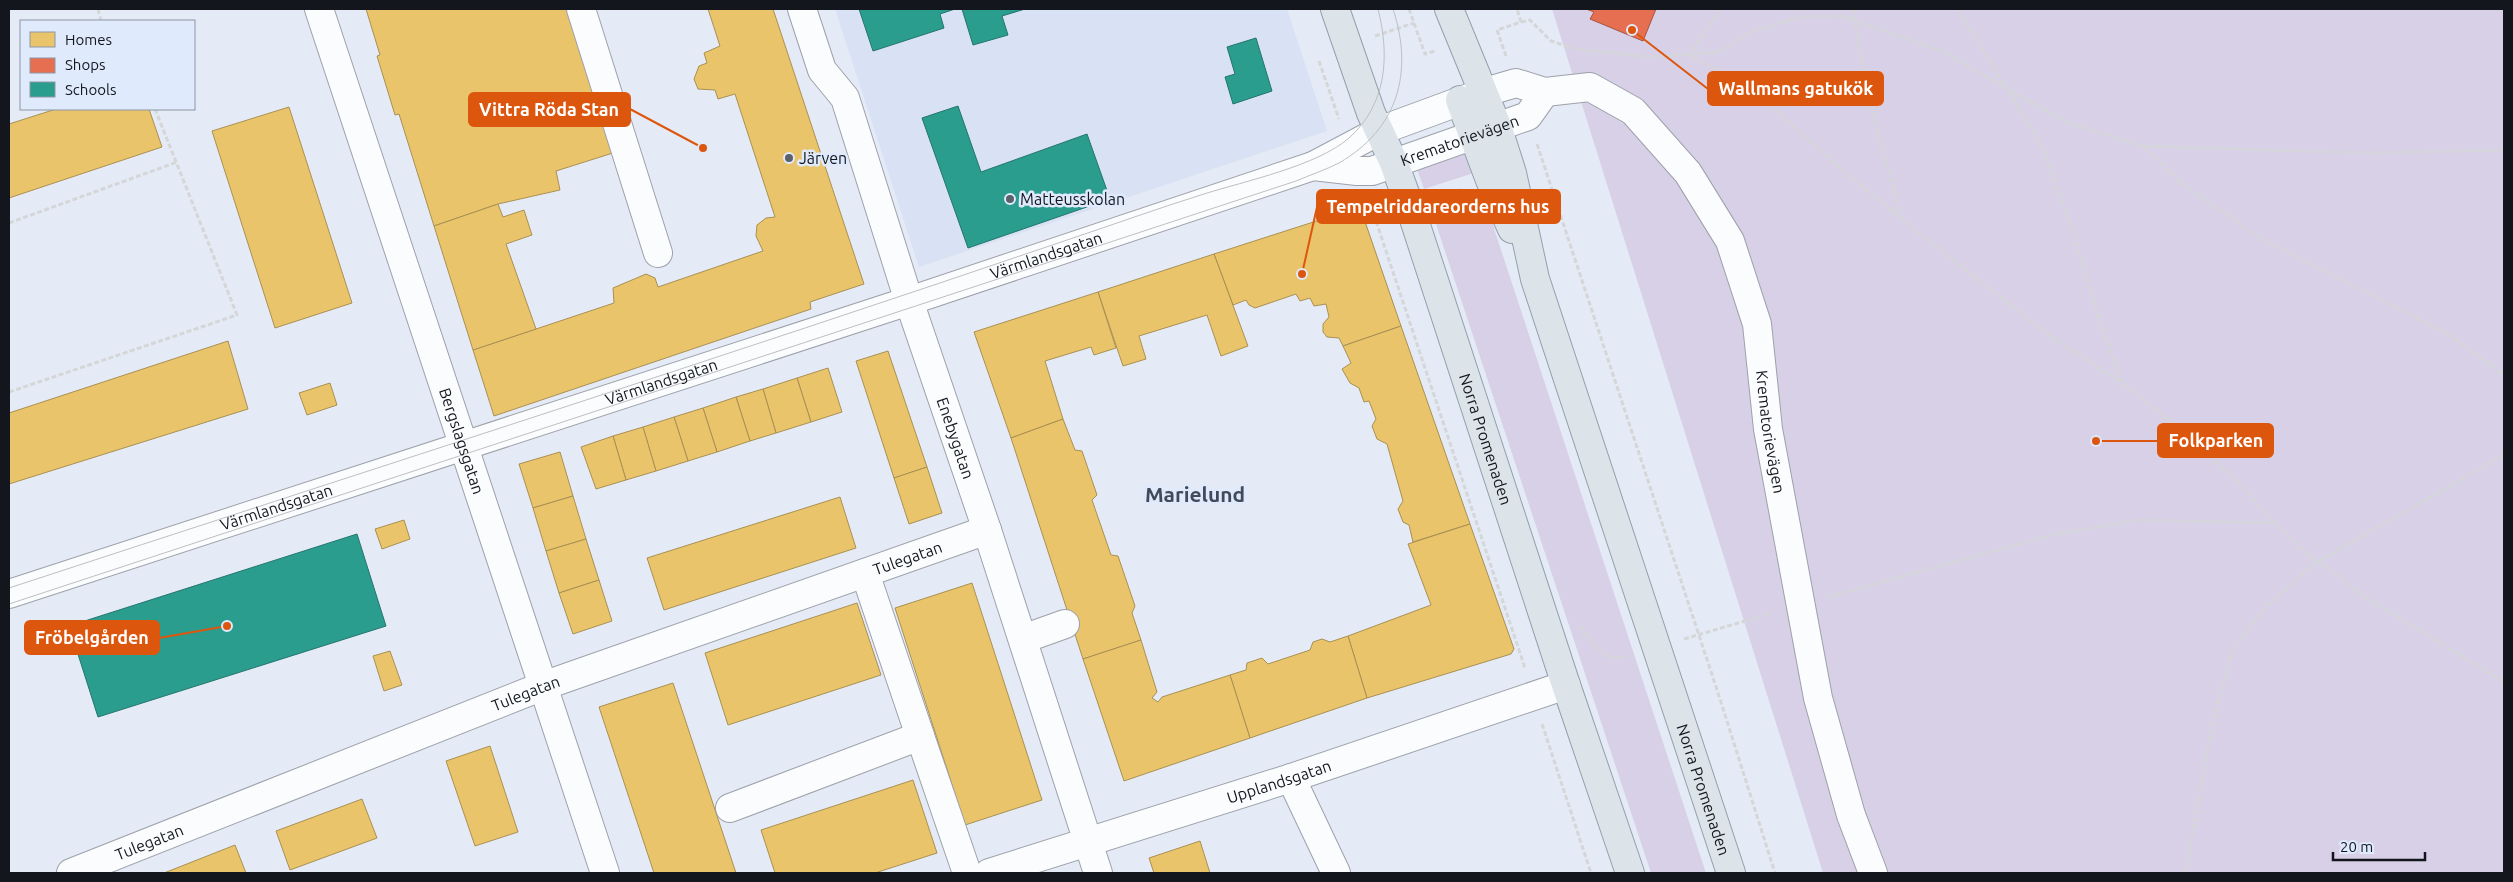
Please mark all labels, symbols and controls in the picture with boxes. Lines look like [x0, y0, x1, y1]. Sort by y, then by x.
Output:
legend [20, 20, 195, 110]
text: Homes [65, 31, 112, 48]
text: Shops [65, 56, 106, 73]
callout: Wallmans gatukök [1708, 72, 1883, 105]
text: Wallmans gatukök [1719, 78, 1873, 98]
text: Schools [65, 81, 116, 98]
callout: Vittra Röda Stan [469, 93, 630, 126]
text: Vittra Röda Stan [479, 99, 619, 119]
street label: Krematorievägen [1398, 111, 1521, 169]
place label: Järven [799, 149, 847, 167]
marker: Järven [783, 152, 795, 164]
place label: Matteusskolan [1020, 190, 1125, 208]
callout: Tempelriddareorderns hus [1317, 190, 1560, 223]
marker: Matteusskolan [1004, 193, 1016, 205]
text: Tempelriddareorderns hus [1327, 196, 1549, 216]
street label: Värmlandsgatan [988, 228, 1104, 282]
street label: Värmlandsgatan [603, 355, 720, 408]
street label: Krematorievägen [1753, 369, 1789, 495]
street label: Norra Promenaden [1456, 371, 1516, 507]
street label: Bergslagsgatan [436, 385, 488, 496]
street label: Enebygatan [933, 395, 978, 481]
callout: Folkparken [2158, 424, 2273, 457]
text: Folkparken [2169, 430, 2263, 450]
street label: Värmlandsgatan [218, 480, 335, 534]
district label: Marielund [1145, 482, 1245, 506]
street label: Tulegatan [871, 538, 944, 578]
callout: Fröbelgården [25, 621, 159, 654]
text: Fröbelgården [35, 627, 149, 647]
street label: Tulegatan [489, 672, 562, 714]
street label: Norra Promenaden [1673, 722, 1734, 858]
street label: Upplandsgatan [1224, 756, 1333, 807]
street label: Tulegatan [112, 820, 186, 864]
scale bar [2333, 830, 2426, 862]
text: 20 m [2340, 838, 2373, 855]

